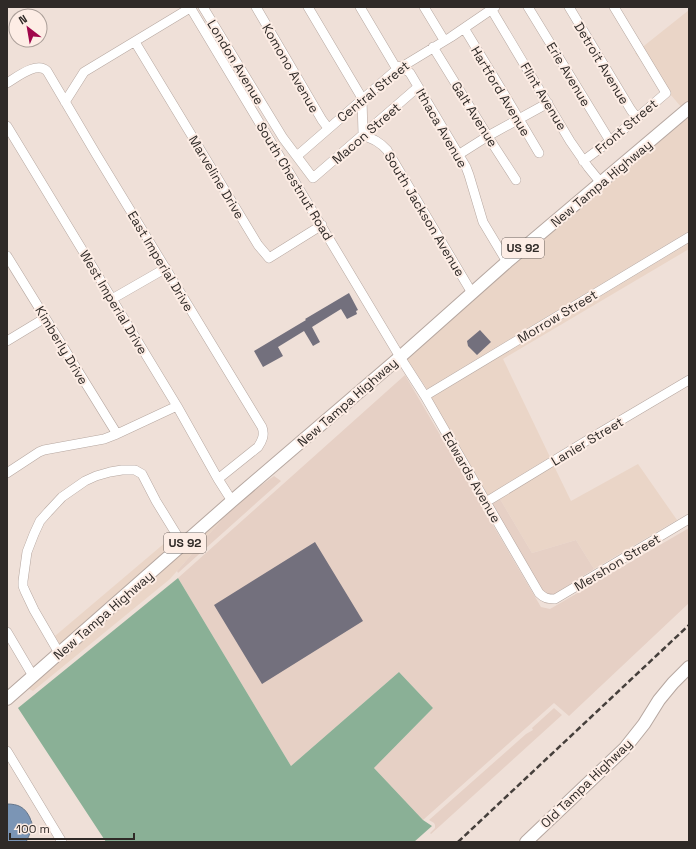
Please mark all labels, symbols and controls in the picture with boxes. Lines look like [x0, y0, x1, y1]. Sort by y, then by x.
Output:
north arrow [8, 8, 48, 48]
text: N [16, 12, 30, 27]
street label: London Avenue [203, 17, 268, 108]
street label: Detroit Avenue [570, 19, 633, 107]
street label: Komono Avenue [258, 21, 323, 116]
street label: Erie Avenue [543, 39, 594, 110]
street label: Hartford Avenue [467, 43, 534, 139]
street label: Central Street [334, 57, 413, 126]
street label: Flint Avenue [517, 59, 570, 133]
street label: Galt Avenue [448, 78, 501, 150]
street label: Ithaca Avenue [412, 86, 471, 171]
street label: Front Street [592, 95, 661, 158]
street label: Macon Street [329, 99, 404, 168]
street label: South Chestnut Road [253, 119, 337, 243]
street label: Marveline Drive [185, 132, 248, 222]
street label: New Tampa Highway [547, 136, 656, 231]
street label: South Jackson Avenue [381, 149, 469, 280]
street label: East Imperial Drive [124, 208, 197, 315]
road number: US 92 [502, 238, 544, 258]
street label: West Imperial Drive [76, 247, 151, 357]
street label: Morrow Street [514, 286, 600, 347]
street label: Kimberly Drive [31, 303, 92, 388]
street label: New Tampa Highway [294, 354, 401, 451]
street label: Lanier Street [548, 413, 627, 470]
street label: Edwards Avenue [439, 429, 505, 526]
street label: Mershon Street [571, 530, 663, 595]
road number: US 92 [164, 533, 206, 553]
street label: New Tampa Highway [50, 567, 157, 664]
street label: Old Tampa Highway [537, 735, 636, 832]
scale bar [10, 815, 134, 841]
text: 100 m [16, 821, 50, 837]

